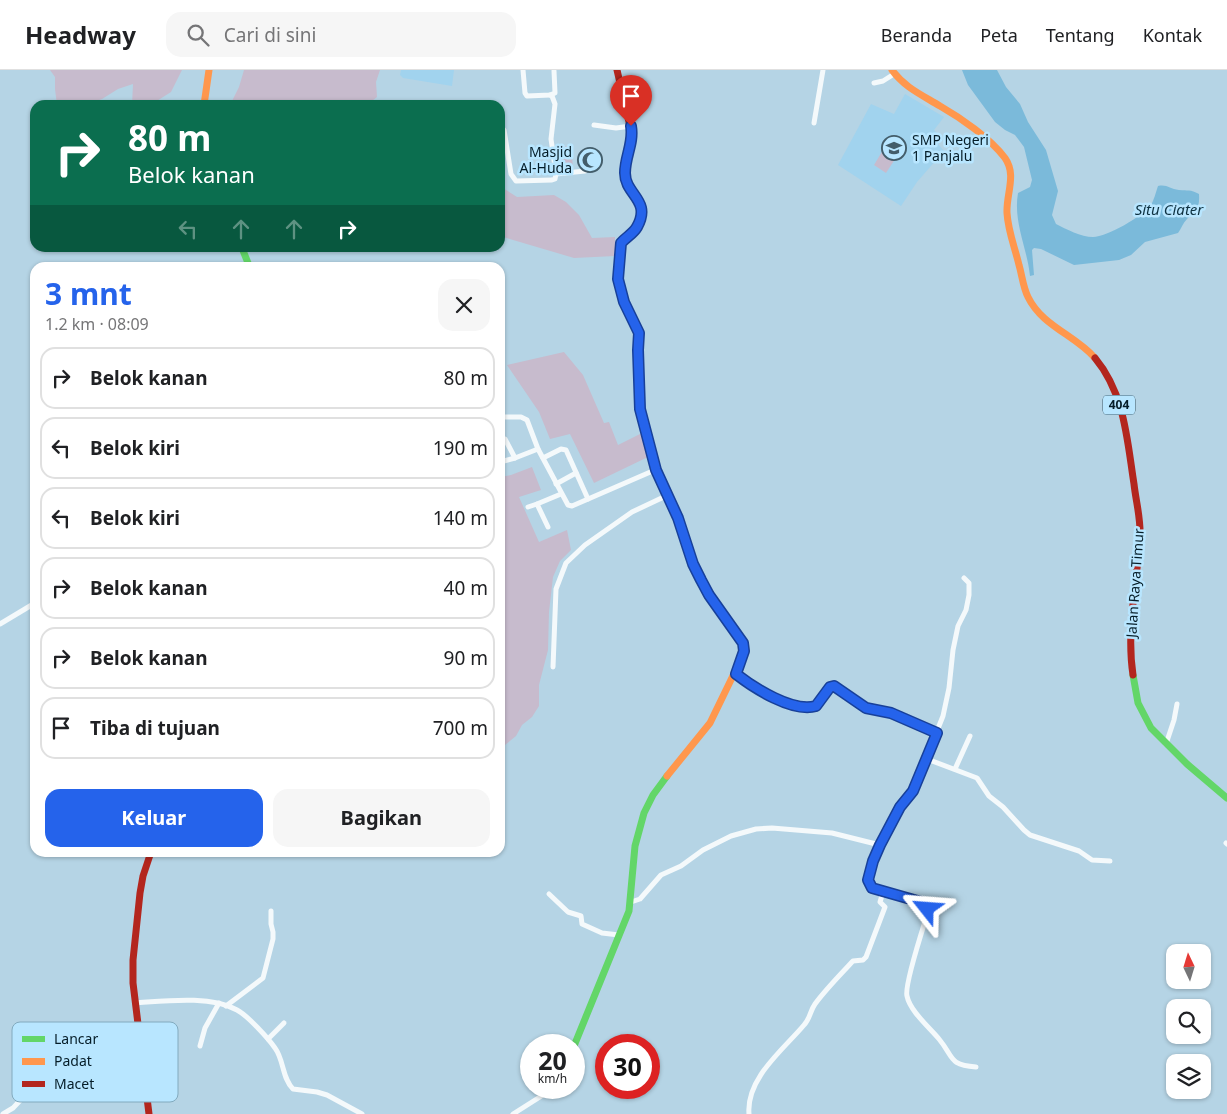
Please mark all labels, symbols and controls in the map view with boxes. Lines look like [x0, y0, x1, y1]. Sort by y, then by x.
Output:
search box [166, 12, 516, 57]
text: Headway [25, 18, 136, 51]
icon: search [184, 21, 212, 49]
text: Cari di sini [224, 22, 316, 48]
text: Beranda [881, 23, 952, 47]
text: Peta [980, 23, 1018, 47]
text: Tentang [1046, 23, 1115, 47]
text: Kontak [1143, 23, 1202, 47]
pin [610, 75, 652, 126]
icon: arrive [617, 82, 645, 110]
text: 80 m [128, 114, 211, 161]
icon: right [45, 120, 110, 185]
place label: SMP Negeri 1 Panjalu [912, 130, 989, 165]
school or university icon: SMP Negeri 1 Panjalu [881, 135, 907, 161]
place label: Masjid Al-Huda [519, 142, 572, 177]
mosque icon: Masjid Al-Huda [577, 147, 603, 173]
text: Belok kanan [128, 159, 255, 189]
water label: Situ Ciater [1135, 199, 1204, 219]
icon: left [174, 215, 202, 243]
icon: ahead [227, 215, 255, 243]
icon: ahead [280, 215, 308, 243]
icon: right [333, 215, 361, 243]
text: 3 mnt [45, 273, 132, 314]
button: close [438, 279, 490, 331]
text: 1.2 km · 08:09 [45, 313, 149, 335]
icon: right [47, 364, 75, 392]
text: Belok kanan [90, 365, 207, 391]
text: 80 m [444, 365, 488, 391]
road number: 404 [1103, 396, 1135, 414]
icon: left [47, 434, 75, 462]
text: Belok kiri [90, 435, 180, 461]
text: 190 m [433, 435, 488, 461]
icon: left [47, 504, 75, 532]
text: Belok kiri [90, 505, 180, 531]
text: 140 m [433, 505, 488, 531]
street label: Jalan Raya Timur [1121, 527, 1148, 640]
icon: right [47, 574, 75, 602]
text: Belok kanan [90, 575, 207, 601]
text: 40 m [444, 575, 488, 601]
icon: right [47, 644, 75, 672]
text: Belok kanan [90, 645, 207, 671]
text: 90 m [444, 645, 488, 671]
icon: arrive [47, 714, 75, 742]
text: Tiba di tujuan [90, 715, 220, 741]
text: 700 m [433, 715, 488, 741]
button: Keluar [45, 789, 263, 847]
button: Bagikan [273, 789, 490, 847]
position arrow [900, 882, 952, 934]
north arrow [1166, 944, 1211, 989]
map controls [1166, 944, 1211, 1099]
button: search [1166, 999, 1211, 1044]
legend [12, 1022, 178, 1102]
text: Lancar [54, 1029, 98, 1048]
speed limit sign: 30 [595, 1034, 660, 1099]
text: 20 [538, 1043, 567, 1077]
text: Padat [54, 1051, 92, 1070]
button: layers [1166, 1054, 1211, 1099]
text: km/h [538, 1070, 567, 1087]
text: Macet [54, 1074, 94, 1093]

